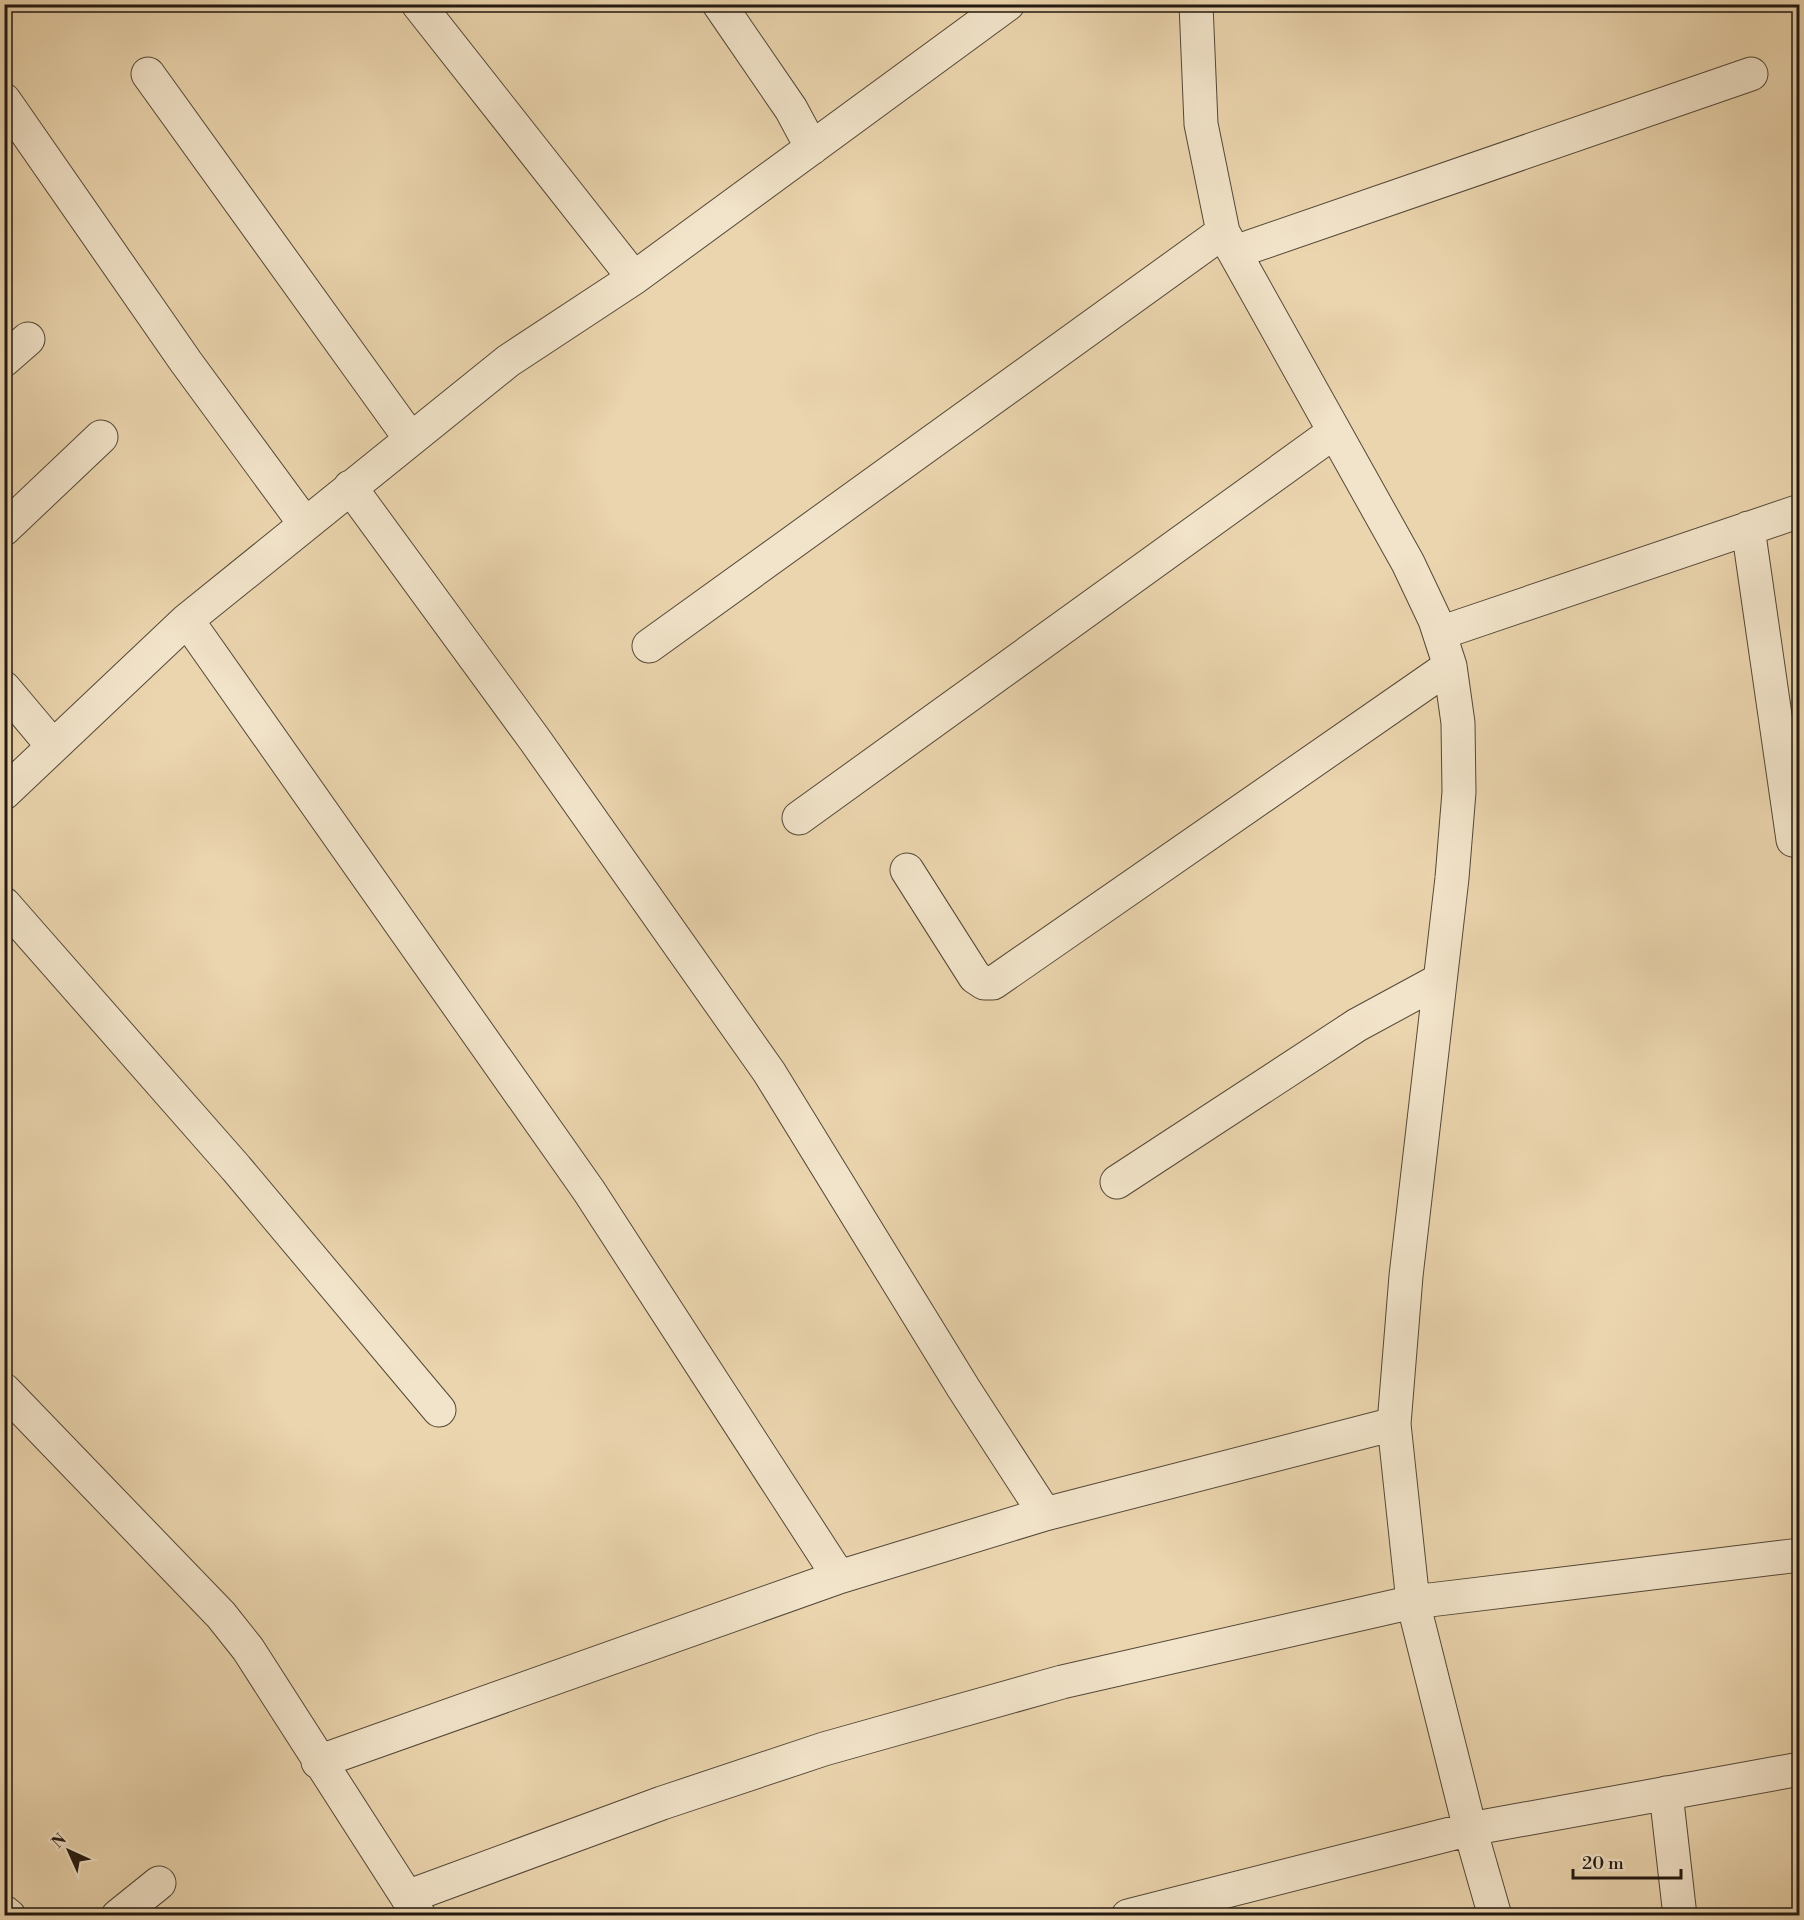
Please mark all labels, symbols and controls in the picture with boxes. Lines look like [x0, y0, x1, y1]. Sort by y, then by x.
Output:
north arrow [39, 1821, 99, 1881]
text: N [48, 1829, 71, 1853]
scale bar [1573, 1842, 1681, 1880]
text: 20 m [1582, 1852, 1624, 1875]

